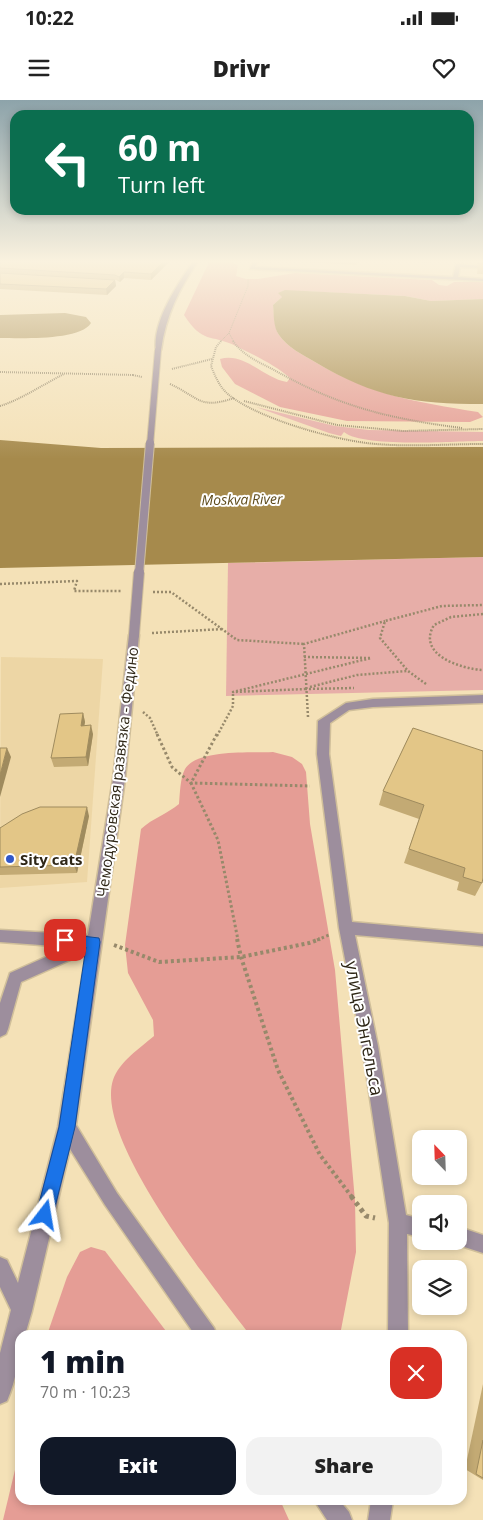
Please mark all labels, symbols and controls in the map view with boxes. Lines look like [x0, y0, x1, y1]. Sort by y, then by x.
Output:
text: 10:22 [25, 5, 74, 31]
text: Drivr [213, 53, 270, 83]
icon: menu [25, 54, 53, 82]
icon: heart [430, 54, 458, 82]
text: 60 m [118, 124, 201, 171]
icon: left [35, 130, 100, 195]
text: Turn left [118, 169, 205, 199]
water label: Moskva River [201, 489, 283, 509]
street label: Чемодуровская развязка - Федино [92, 646, 142, 898]
place label: Sity cats [20, 849, 83, 869]
marker: Sity cats [4, 853, 16, 865]
pin [44, 919, 86, 961]
icon: arrive [51, 926, 79, 954]
street label: улица Энгельса [340, 959, 390, 1097]
north arrow [412, 1130, 468, 1185]
map controls [412, 1130, 467, 1315]
position arrow [18, 1188, 70, 1240]
button: sound [412, 1195, 467, 1250]
button: layers [412, 1260, 467, 1315]
text: 1 min [40, 1341, 125, 1382]
button: close [390, 1347, 442, 1399]
text: 70 m · 10:23 [40, 1381, 131, 1403]
button: Exit [40, 1437, 236, 1495]
button: Share [246, 1437, 442, 1495]

